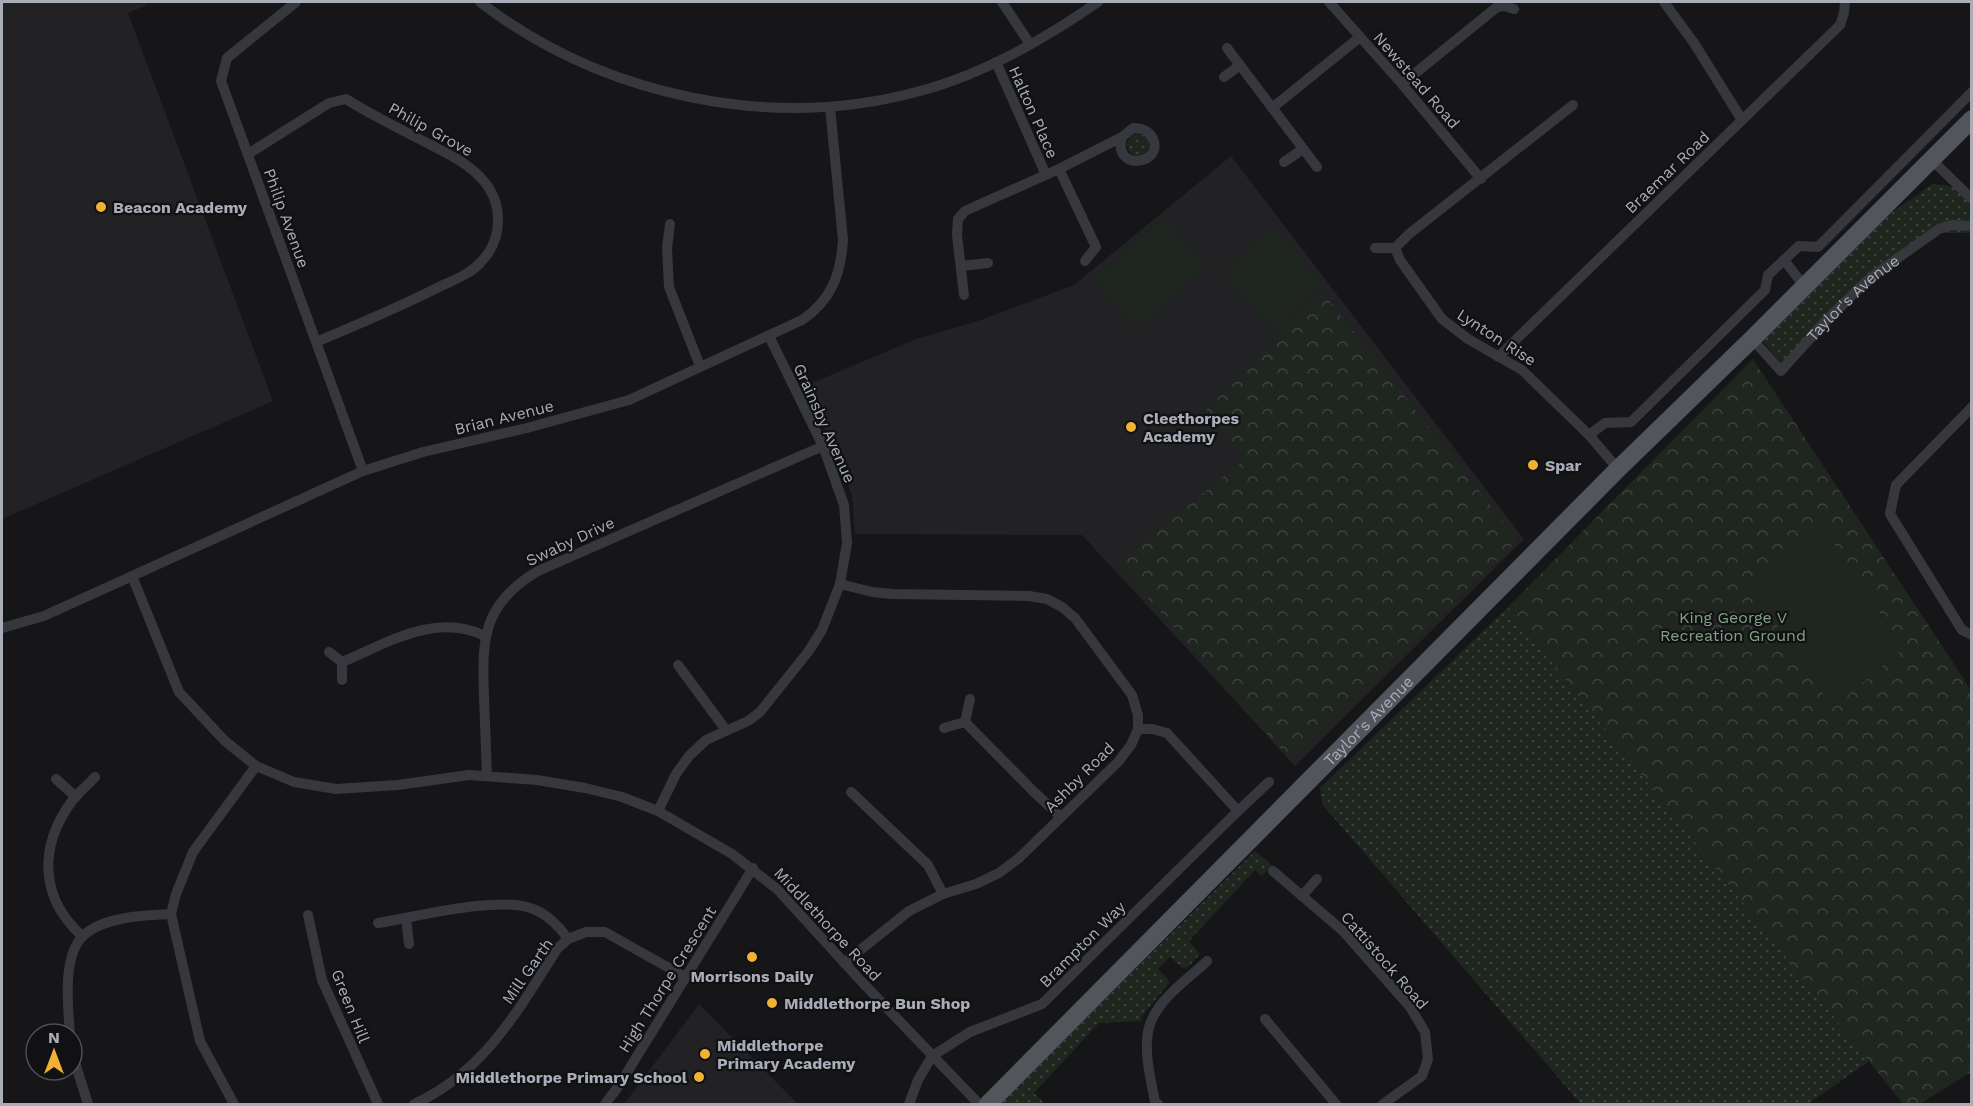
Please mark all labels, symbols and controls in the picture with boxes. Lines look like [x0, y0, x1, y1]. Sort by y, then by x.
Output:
street label: Newstead Road [1369, 28, 1464, 133]
street label: Halton Place [1005, 63, 1062, 161]
street label: Philip Grove [385, 98, 476, 160]
street label: Braemar Road [1621, 127, 1714, 217]
street label: Philip Avenue [260, 166, 313, 271]
place label: Beacon Academy [113, 198, 248, 217]
marker: Beacon Academy [94, 200, 108, 214]
street label: Taylor's Avenue [1803, 251, 1903, 345]
street label: Lynton Rise [1454, 305, 1540, 370]
street label: Grainsby Avenue [790, 361, 859, 486]
street label: Brian Avenue [453, 396, 556, 439]
place label: Cleethorpes Academy [1143, 409, 1239, 446]
marker: Cleethorpes Academy [1124, 420, 1138, 434]
place label: Spar [1545, 456, 1582, 475]
marker: Spar [1526, 458, 1540, 472]
street label: Swaby Drive [523, 513, 617, 570]
park label: King George V Recreation Ground [1660, 608, 1806, 645]
street label: Taylor's Avenue [1320, 672, 1417, 770]
street label: Ashby Road [1040, 738, 1118, 816]
street label: Middlethorpe Road [770, 864, 885, 985]
street label: Brampton Way [1035, 897, 1130, 991]
street label: High Thorpe Crescent [615, 902, 720, 1056]
street label: Cattistock Road [1337, 908, 1432, 1013]
street label: Mill Garth [498, 935, 557, 1008]
marker: Morrisons Daily [745, 950, 759, 964]
street label: Green Hill [327, 967, 374, 1046]
place label: Morrisons Daily [691, 967, 814, 986]
place label: Middlethorpe Bun Shop [784, 994, 970, 1013]
marker: Middlethorpe Bun Shop [765, 996, 779, 1010]
north arrow [24, 1022, 84, 1082]
text: N [48, 1028, 60, 1047]
place label: Middlethorpe Primary Academy [717, 1036, 856, 1073]
marker: Middlethorpe Primary Academy [698, 1047, 712, 1061]
place label: Middlethorpe Primary School [456, 1068, 688, 1087]
marker: Middlethorpe Primary School [692, 1070, 706, 1084]

